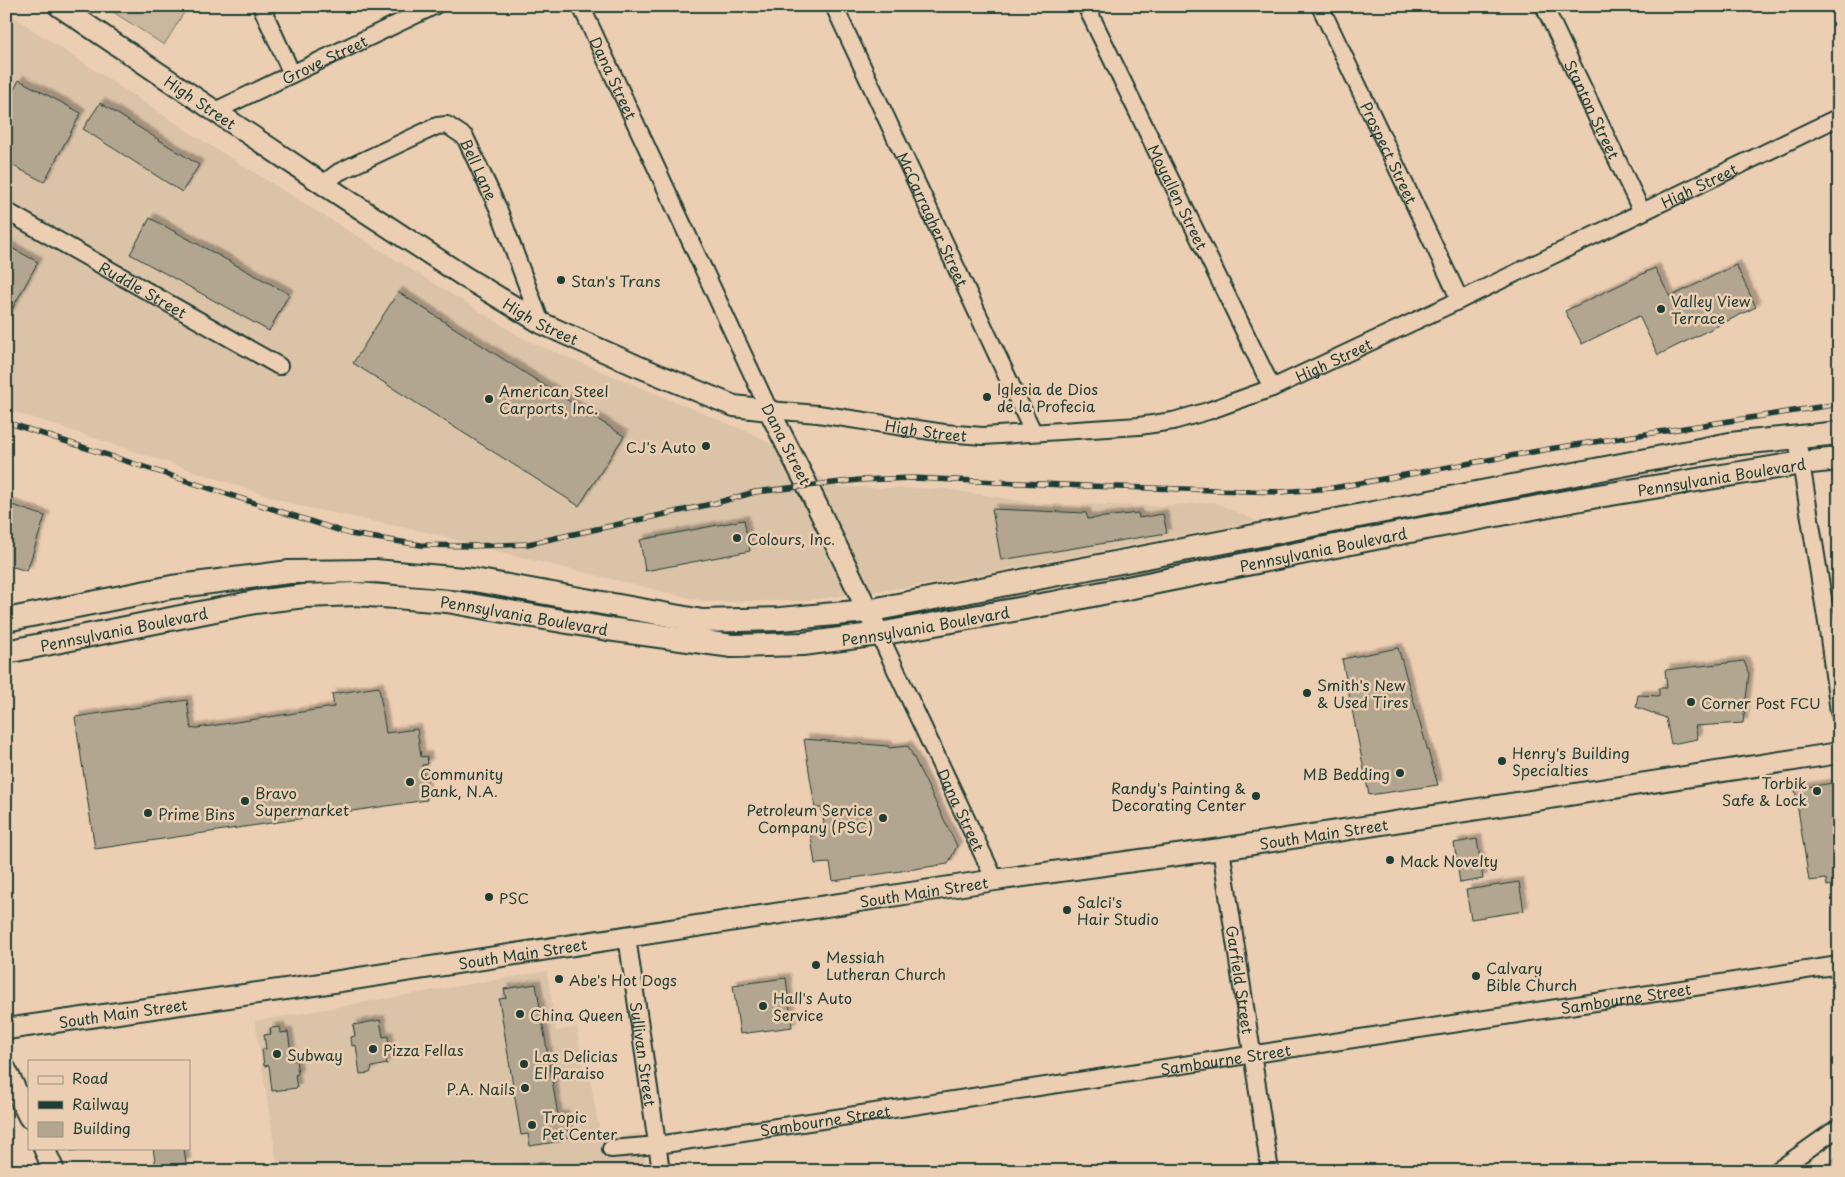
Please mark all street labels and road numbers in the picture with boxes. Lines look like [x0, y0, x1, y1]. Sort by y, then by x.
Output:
street label: Grove Street [277, 28, 371, 89]
street label: Dana Street [585, 32, 644, 123]
street label: Stanton Street [1560, 55, 1626, 162]
street label: High Street [160, 69, 241, 134]
street label: Prospect Street [1355, 97, 1424, 207]
street label: Bell Lane [455, 134, 504, 204]
street label: Moyallen Street [1143, 140, 1214, 253]
street label: McCarragher Street [892, 148, 975, 290]
street label: High Street [1657, 157, 1741, 213]
street label: Ruddle Street [95, 255, 192, 323]
street label: High Street [499, 291, 582, 350]
street label: High Street [1291, 332, 1375, 387]
street label: Dana Street [757, 399, 817, 489]
street label: High Street [884, 413, 968, 446]
street label: Pennsylvania Boulevard [1635, 451, 1807, 501]
street label: Pennsylvania Boulevard [1237, 520, 1409, 577]
street label: Pennsylvania Boulevard [439, 589, 610, 640]
street label: Pennsylvania Boulevard [840, 599, 1011, 650]
street label: Pennsylvania Boulevard [38, 600, 209, 656]
street label: Dana Street [932, 764, 991, 855]
street label: South Main Street [1258, 812, 1389, 854]
street label: South Main Street [858, 870, 990, 912]
street label: Garfield Street [1221, 924, 1260, 1035]
street label: South Main Street [457, 932, 588, 974]
street label: Sambourne Street [1559, 976, 1693, 1019]
street label: South Main Street [57, 992, 189, 1033]
street label: Sullivan Street [625, 1000, 663, 1108]
street label: Sambourne Street [1158, 1037, 1292, 1080]
street label: Sambourne Street [758, 1098, 892, 1141]

